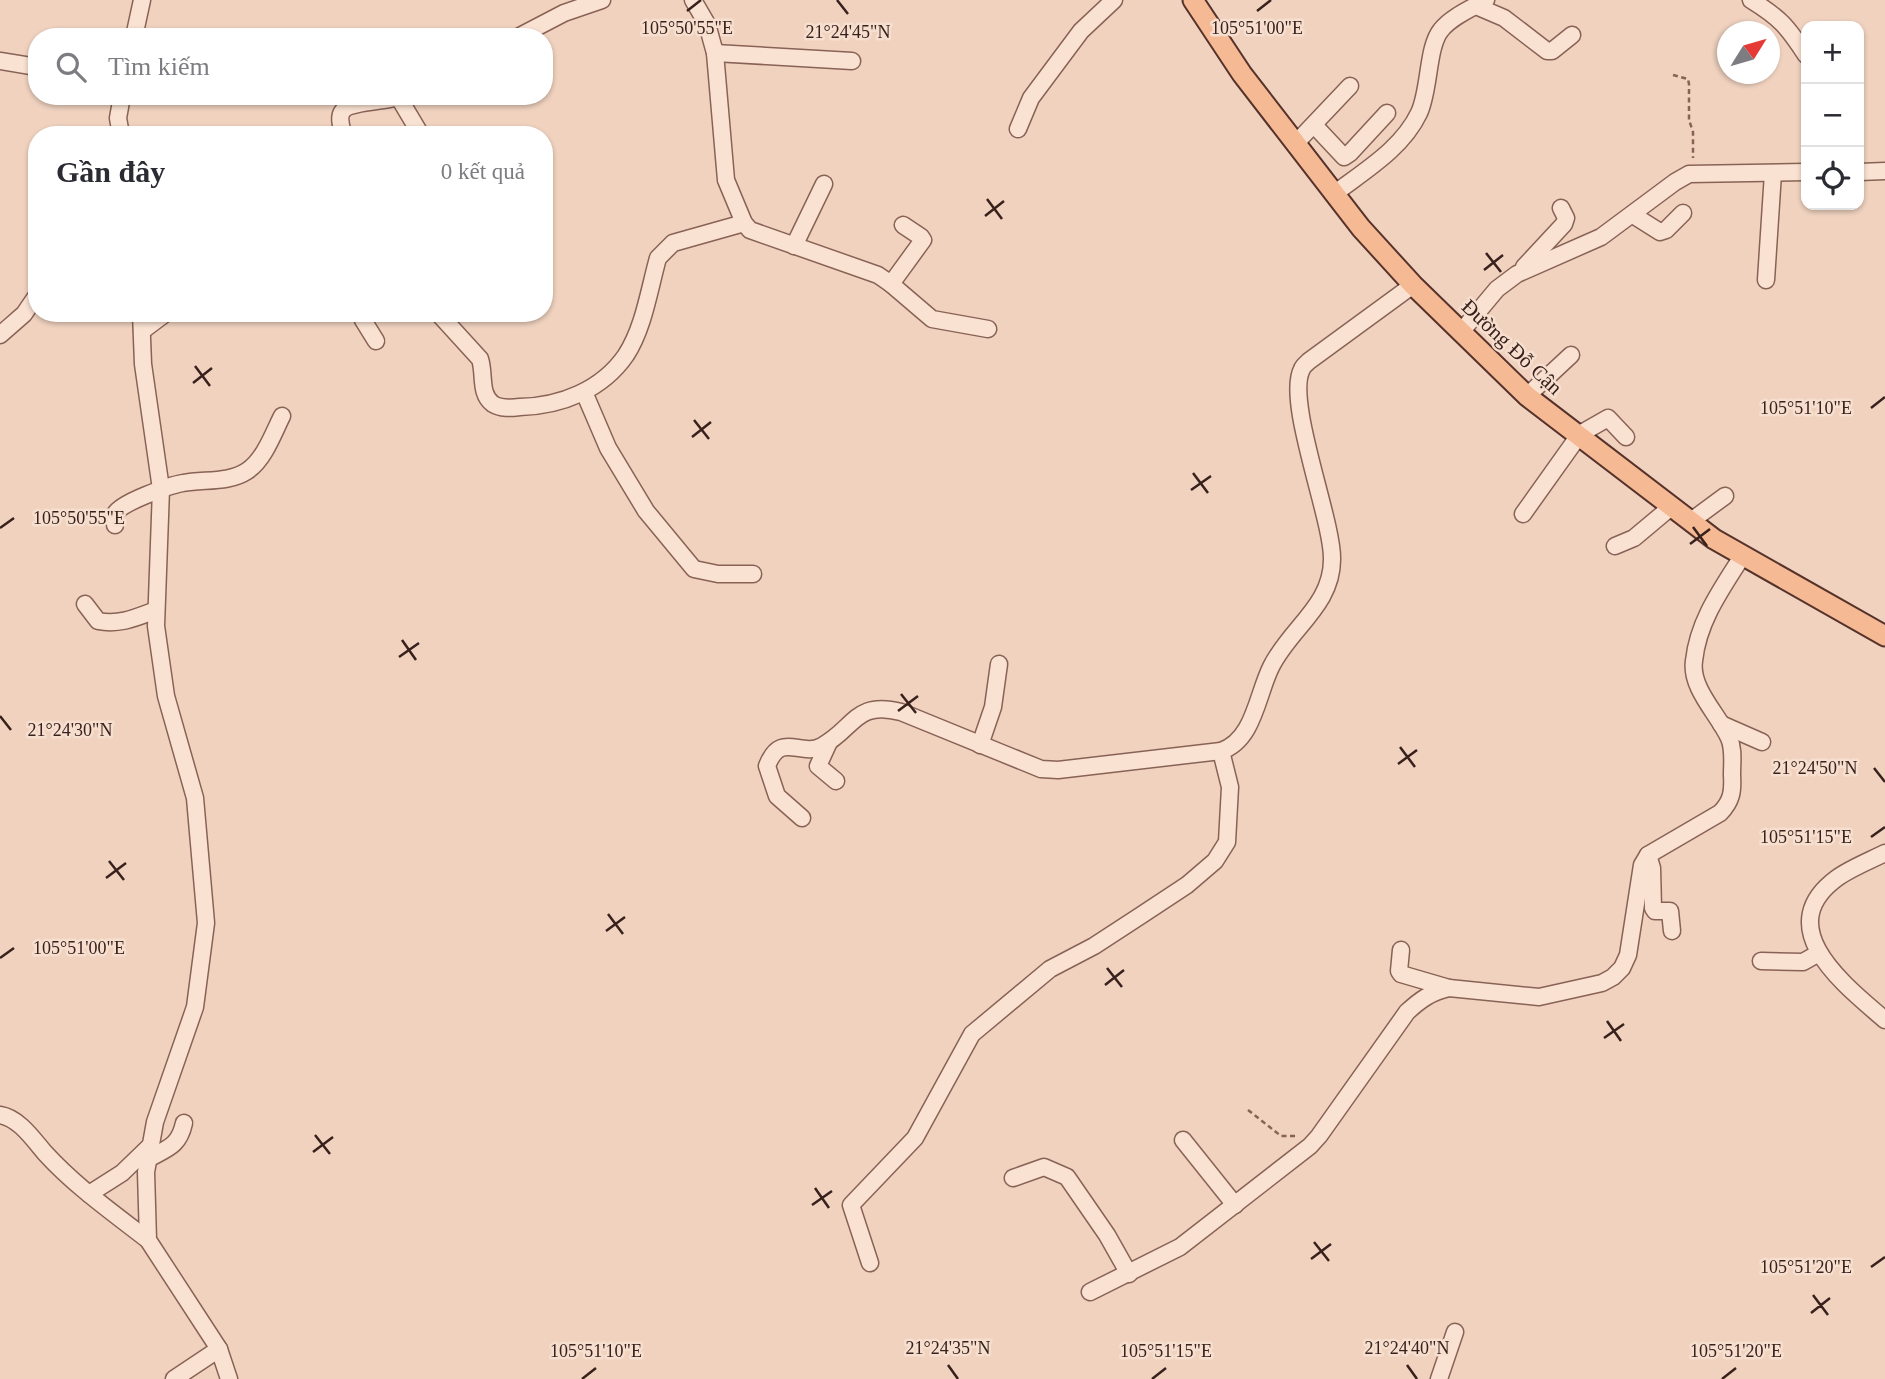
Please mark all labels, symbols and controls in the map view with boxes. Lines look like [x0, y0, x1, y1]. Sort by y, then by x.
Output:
text: 105°50'55"E [641, 18, 733, 38]
text: 105°51'00"E [1211, 18, 1303, 38]
north arrow [1717, 21, 1780, 84]
map controls [1801, 21, 1864, 210]
button: + [1801, 21, 1864, 84]
text: 21°24'45"N [806, 22, 890, 42]
search box [28, 28, 553, 105]
icon: search [52, 48, 90, 86]
text: Tìm kiếm [108, 52, 210, 81]
button: − [1801, 84, 1864, 147]
button: locate [1801, 147, 1864, 210]
text: Gần đây [56, 155, 165, 188]
text: 0 kết quả [441, 159, 525, 184]
street label: Đường Đỗ Cận [1457, 294, 1568, 400]
text: 105°51'10"E [1760, 398, 1852, 418]
text: 105°50'55"E [33, 508, 125, 528]
text: 21°24'30"N [28, 720, 112, 740]
text: 21°24'50"N [1773, 758, 1857, 778]
text: 105°51'15"E [1760, 827, 1852, 847]
text: 105°51'00"E [33, 938, 125, 958]
text: 105°51'20"E [1760, 1257, 1852, 1277]
text: 21°24'35"N [906, 1338, 990, 1358]
text: 21°24'40"N [1365, 1338, 1449, 1358]
text: 105°51'10"E [550, 1341, 642, 1361]
text: 105°51'15"E [1120, 1341, 1212, 1361]
text: 105°51'20"E [1690, 1341, 1782, 1361]

